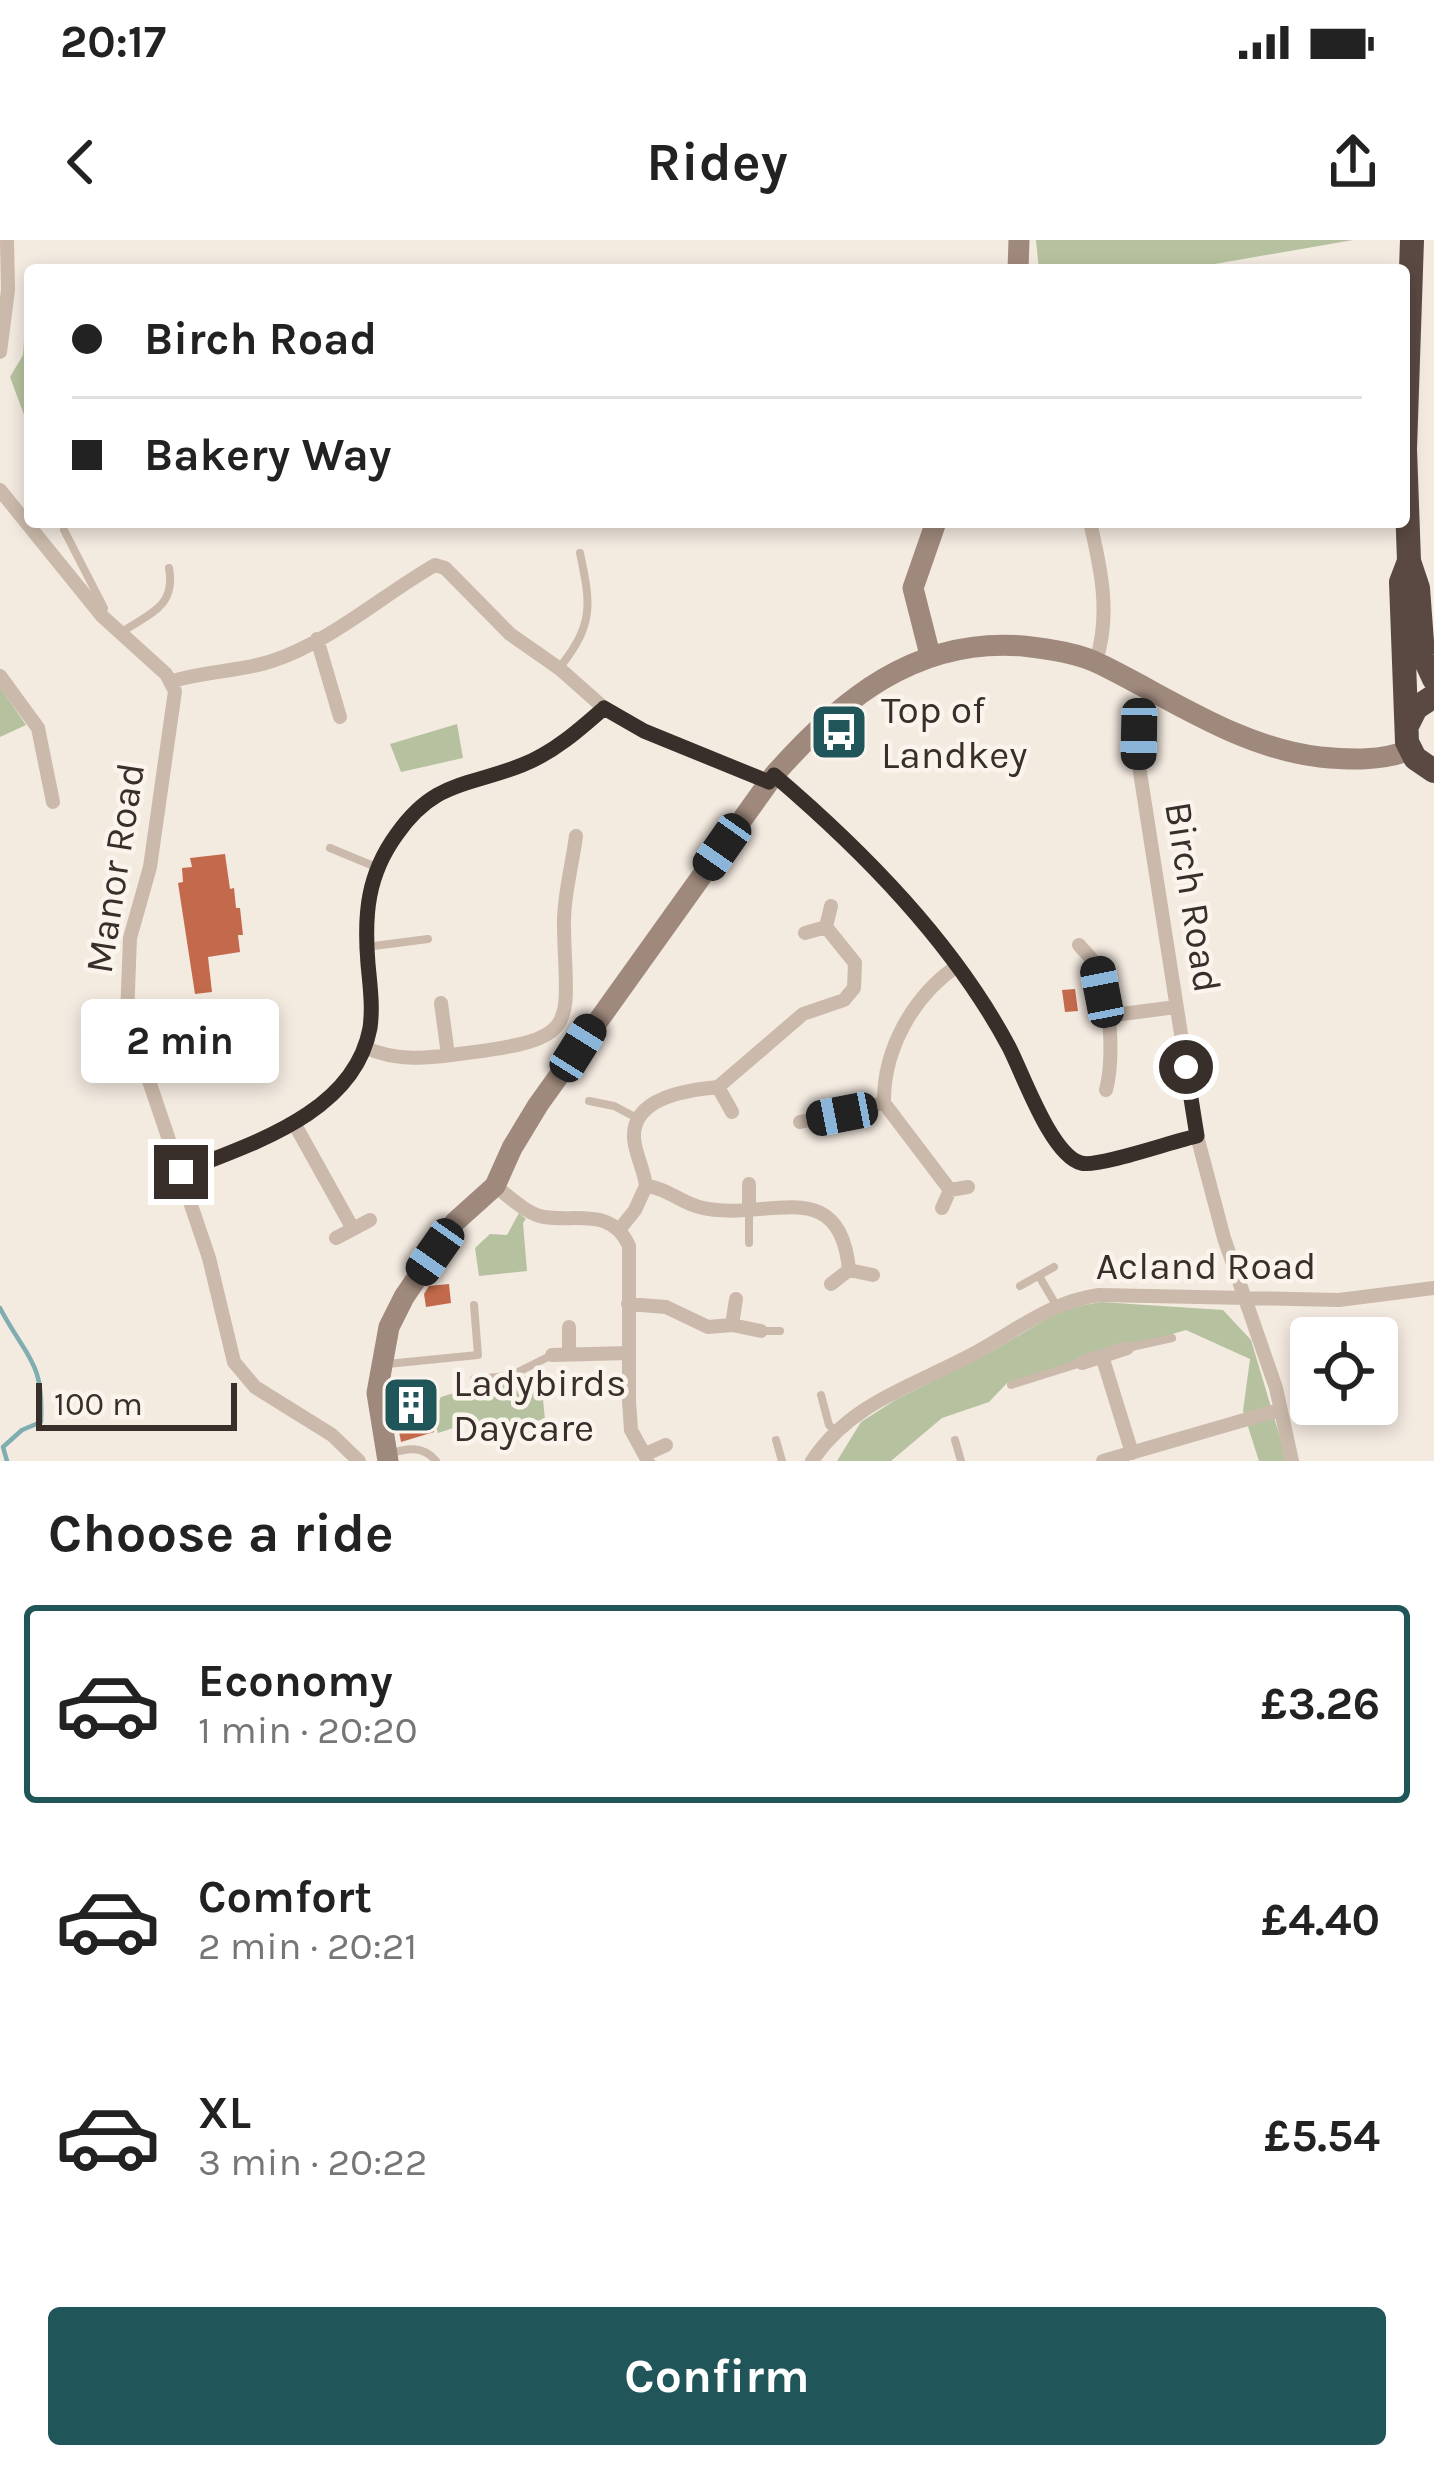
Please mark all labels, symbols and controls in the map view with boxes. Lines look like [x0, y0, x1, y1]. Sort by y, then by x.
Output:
text: 20:17 [60, 16, 166, 68]
icon: back [48, 129, 114, 195]
icon: share [1320, 129, 1386, 195]
text: Ridey [646, 130, 788, 194]
text: Birch Road [144, 313, 377, 365]
text: Bakery Way [144, 429, 391, 481]
place label: Top of Landkey [881, 687, 1028, 778]
car [1120, 698, 1158, 770]
bus stop icon: Top of Landkey [808, 701, 870, 763]
street label: Manor Road [76, 759, 154, 977]
street label: Birch Road [1155, 798, 1231, 996]
car [687, 807, 757, 887]
car [1077, 953, 1127, 1031]
callout: 2 min [82, 998, 280, 1082]
car [544, 1008, 612, 1088]
text: 2 min [126, 1018, 234, 1064]
route start [1159, 1040, 1213, 1094]
car [803, 1089, 881, 1139]
route end [154, 1145, 208, 1199]
car [400, 1212, 470, 1292]
street label: Acland Road [1096, 1243, 1316, 1289]
map controls [1290, 1317, 1398, 1425]
button: locate [1290, 1317, 1398, 1425]
place label: Ladybirds Daycare [453, 1360, 626, 1451]
building icon: Ladybirds Daycare [380, 1374, 442, 1436]
scale bar [36, 1377, 237, 1430]
text: 100 m [54, 1385, 143, 1423]
text: Choose a ride [48, 1501, 394, 1565]
icon: car [54, 1650, 162, 1758]
text: Economy [198, 1655, 393, 1707]
text: £3.26 [1261, 1678, 1380, 1730]
text: 1 min · 20:20 [198, 1707, 418, 1753]
icon: car [54, 1866, 162, 1974]
text: Comfort [198, 1871, 372, 1923]
text: £4.40 [1261, 1894, 1380, 1946]
text: 2 min · 20:21 [198, 1923, 417, 1969]
icon: car [54, 2082, 162, 2190]
text: XL [198, 2087, 251, 2139]
text: £5.54 [1264, 2110, 1380, 2162]
text: 3 min · 20:22 [198, 2139, 427, 2185]
button: Confirm [48, 2307, 1386, 2445]

